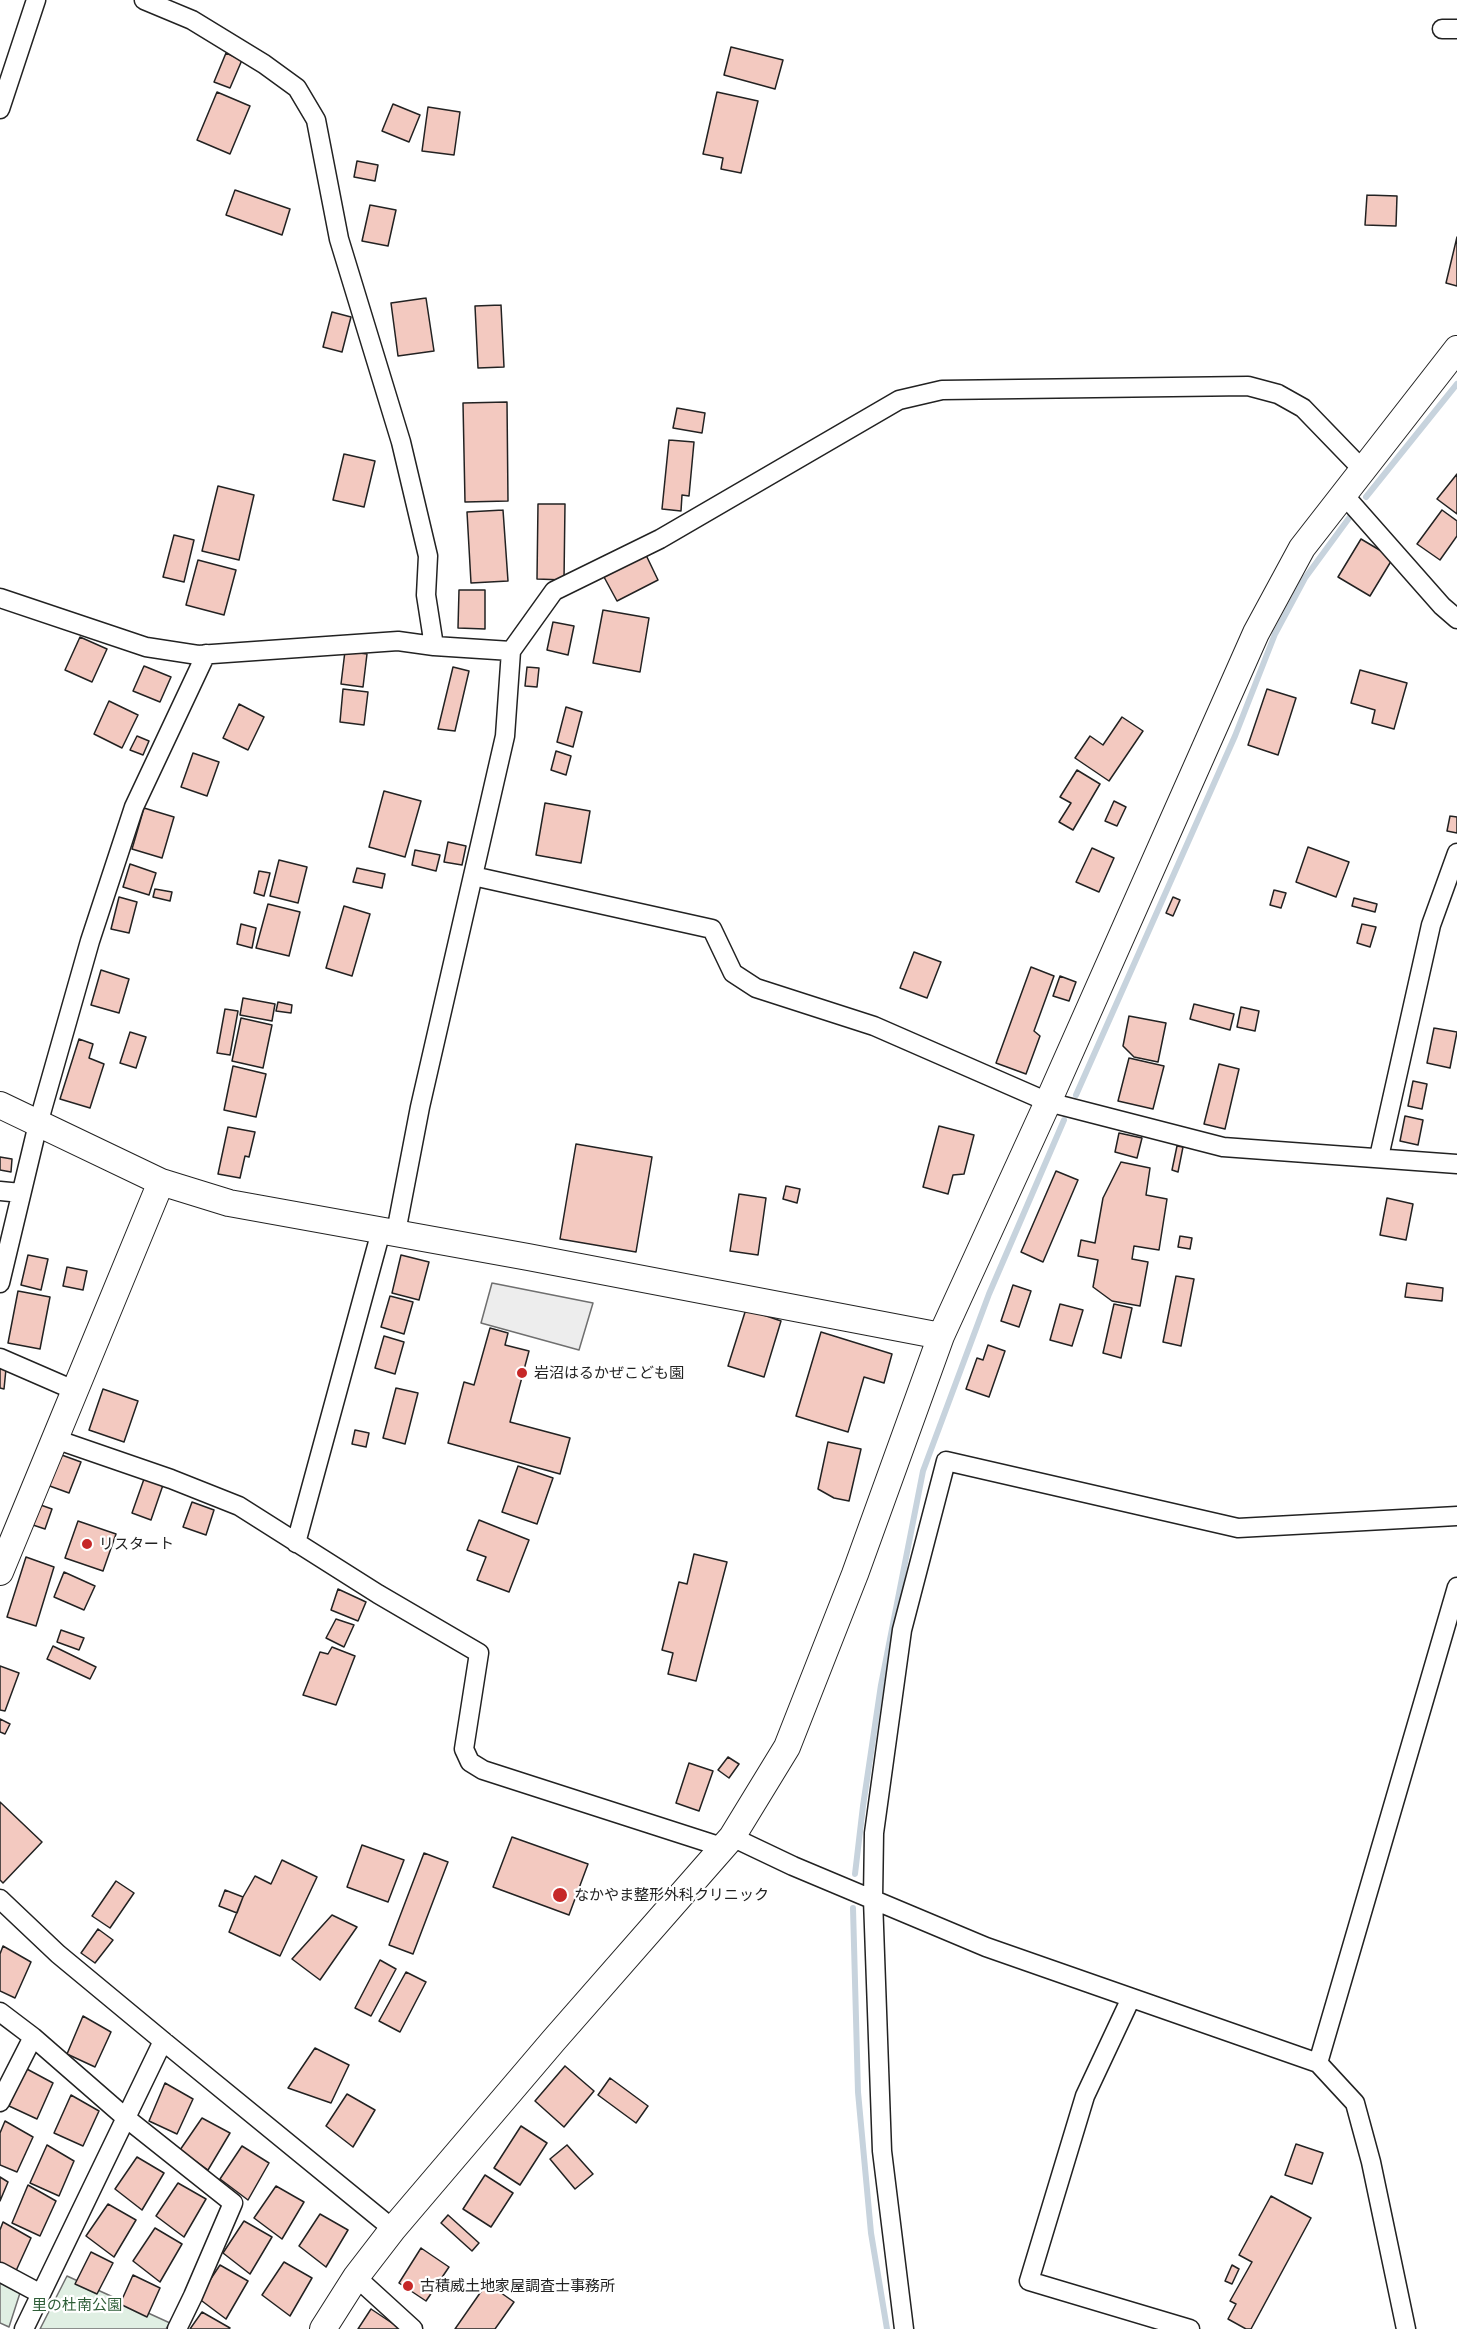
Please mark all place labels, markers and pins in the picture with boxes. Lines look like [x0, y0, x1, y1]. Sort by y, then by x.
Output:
place label: 岩沼はるかぜこども園 [534, 1364, 684, 1382]
marker: 岩沼はるかぜこども園 [515, 1366, 529, 1380]
place label: リスタート [99, 1535, 174, 1553]
marker: リスタート [80, 1537, 94, 1551]
marker: なかやま整形外科クリニック [551, 1886, 569, 1904]
place label: なかやま整形外科クリニック [574, 1886, 769, 1904]
place label: 古積威土地家屋調査士事務所 [420, 2277, 615, 2295]
marker: 古積威土地家屋調査士事務所 [401, 2279, 415, 2293]

